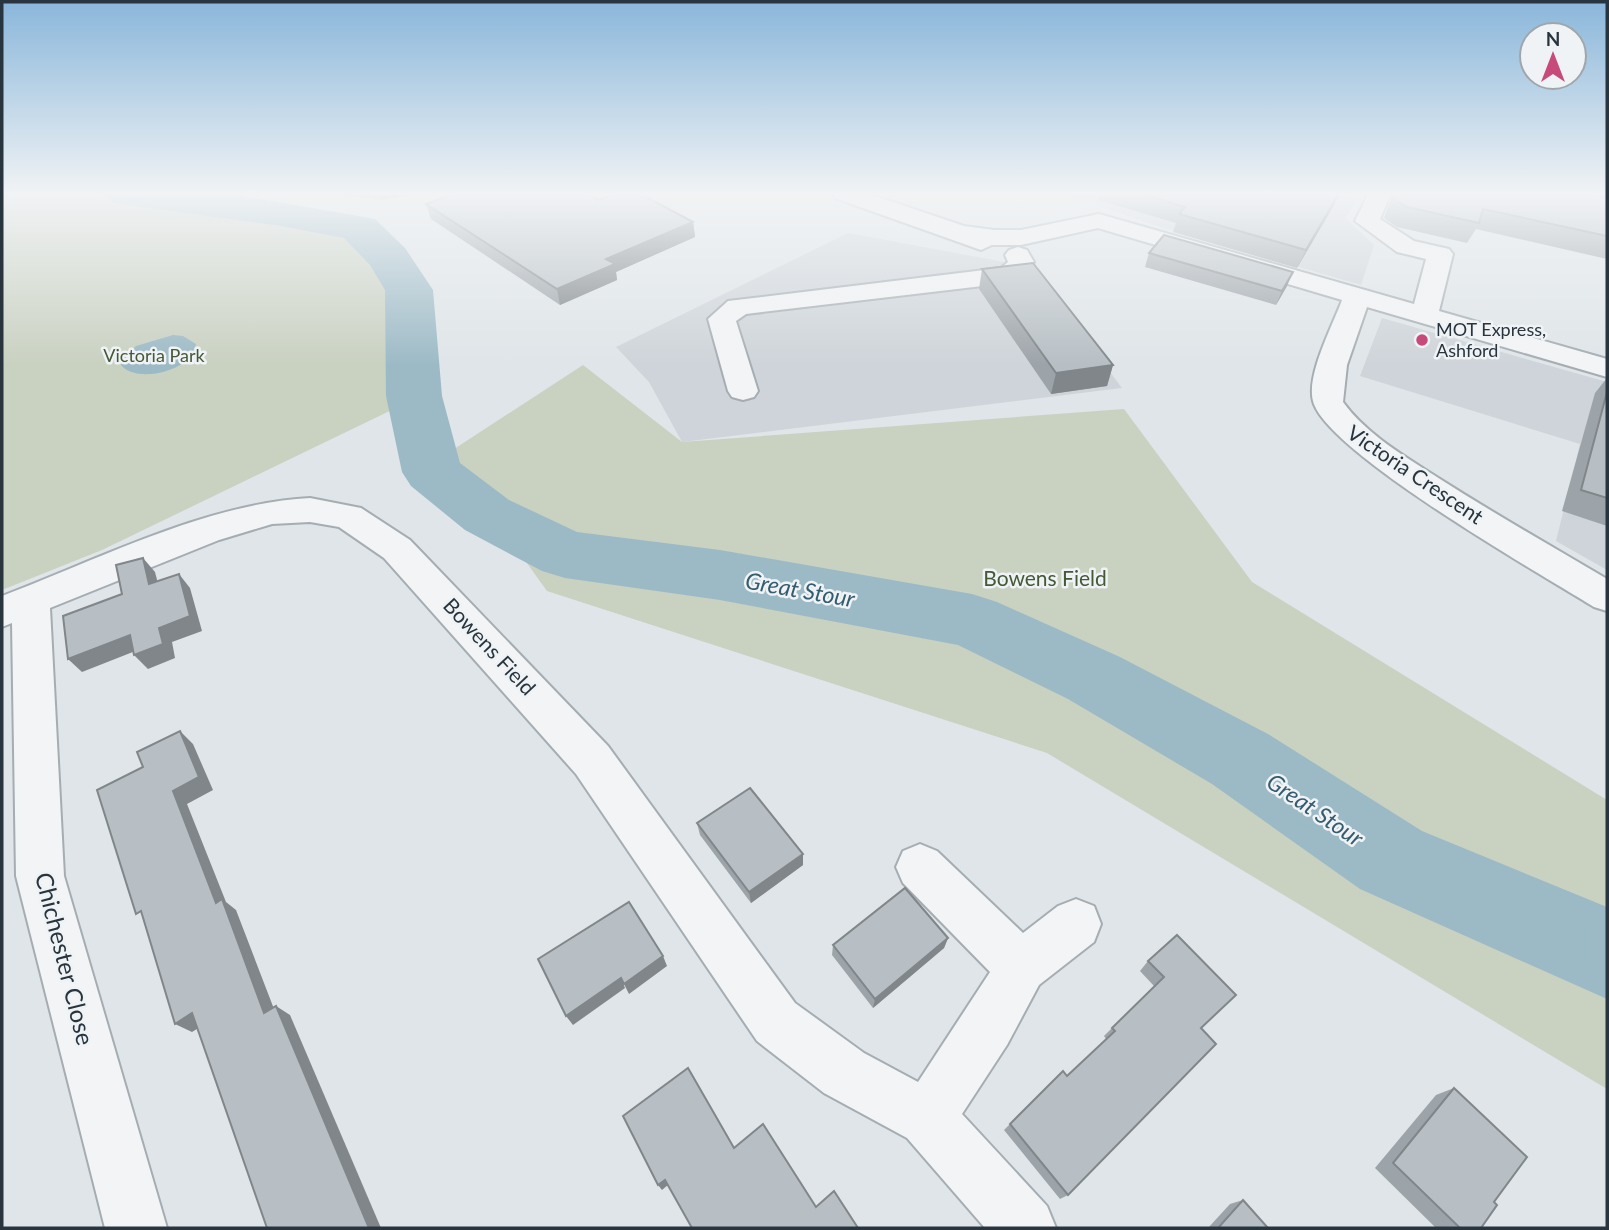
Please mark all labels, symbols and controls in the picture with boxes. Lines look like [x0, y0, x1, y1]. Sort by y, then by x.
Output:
north arrow [1518, 21, 1588, 91]
text: N [1546, 27, 1560, 50]
place label: MOT Express, Ashford [1436, 318, 1546, 361]
marker: MOT Express, Ashford [1414, 332, 1430, 348]
park label: Victoria Park [103, 344, 206, 366]
street label: Victoria Crescent [1343, 419, 1489, 529]
park label: Bowens Field [983, 565, 1107, 590]
water label: Great Stour [743, 566, 858, 613]
street label: Bowens Field [439, 592, 541, 700]
water label: Great Stour [1262, 767, 1370, 852]
street label: Chichester Close [30, 869, 101, 1048]

